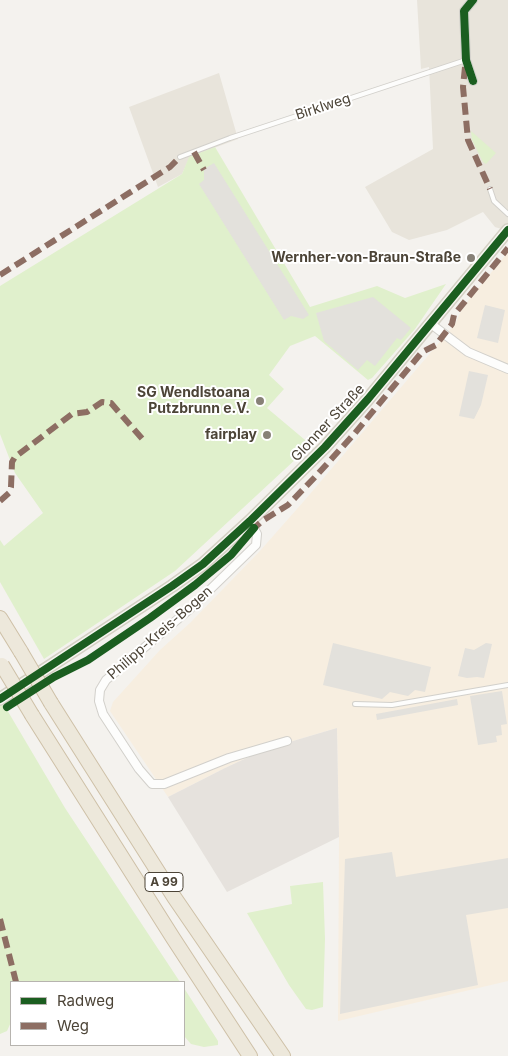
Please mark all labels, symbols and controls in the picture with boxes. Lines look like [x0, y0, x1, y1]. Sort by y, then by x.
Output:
street label: Birklweg [293, 90, 353, 124]
place label: Wernher-von-Braun-Straße [271, 250, 461, 266]
marker: Wernher-von-Braun-Straße [465, 252, 477, 264]
street label: Glonner Straße [288, 381, 368, 465]
place label: SG Wendlstoana Putzbrunn e.V. [137, 385, 250, 418]
marker: SG Wendlstoana Putzbrunn e.V. [254, 395, 266, 407]
place label: fairplay [205, 427, 257, 443]
marker: fairplay [261, 429, 273, 441]
street label: Philipp-Kreis-Bogen [104, 583, 216, 683]
road number: A 99 [145, 872, 183, 892]
legend [10, 981, 185, 1046]
text: Radweg [57, 991, 114, 1010]
text: Weg [57, 1016, 89, 1035]

